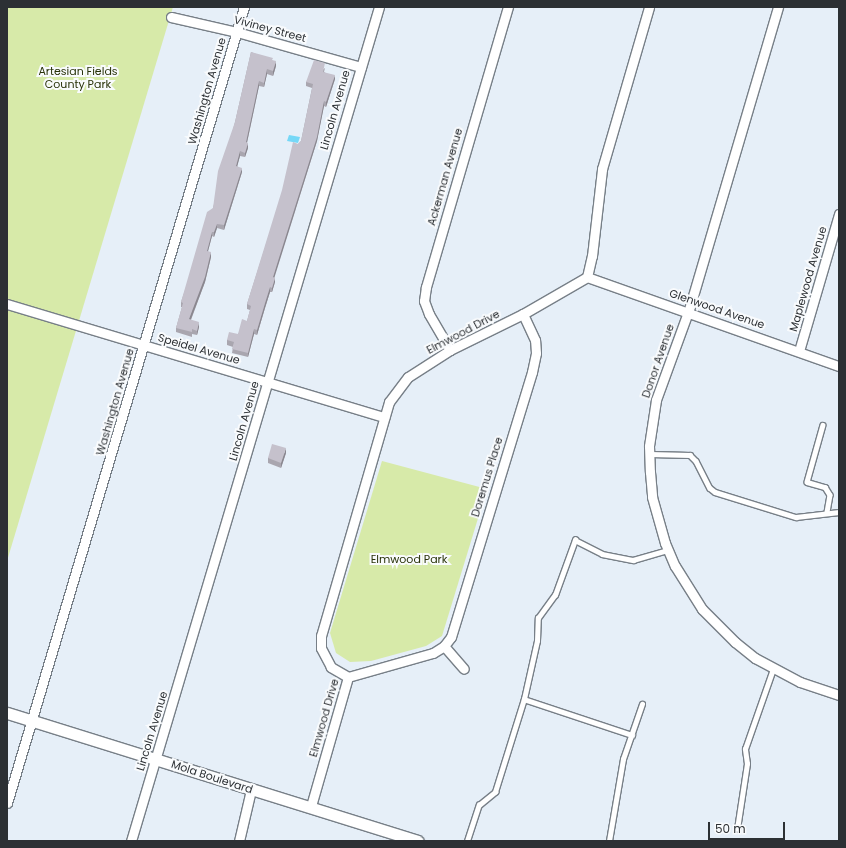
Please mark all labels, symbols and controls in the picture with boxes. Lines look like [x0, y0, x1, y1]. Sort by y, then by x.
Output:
street label: Viviney Street [232, 13, 308, 45]
street label: Washington Avenue [185, 36, 229, 146]
park label: Artesian Fields County Park [38, 65, 118, 91]
street label: Lincoln Avenue [317, 69, 353, 151]
street label: Ackerman Avenue [425, 127, 465, 227]
street label: Maplewood Avenue [787, 225, 829, 333]
street label: Glenwood Avenue [668, 286, 766, 332]
street label: Elmwood Drive [424, 307, 502, 357]
street label: Donor Avenue [639, 322, 677, 400]
street label: Speidel Avenue [157, 331, 241, 367]
street label: Washington Avenue [93, 347, 137, 457]
street label: Lincoln Avenue [226, 380, 262, 462]
street label: Doremus Place [469, 435, 505, 519]
park label: Elmwood Park [371, 552, 447, 566]
street label: Elmwood Drive [307, 677, 341, 759]
street label: Lincoln Avenue [134, 690, 170, 772]
street label: Mola Boulevard [170, 758, 254, 796]
scale bar [710, 814, 787, 840]
text: 50 m [715, 820, 746, 837]

